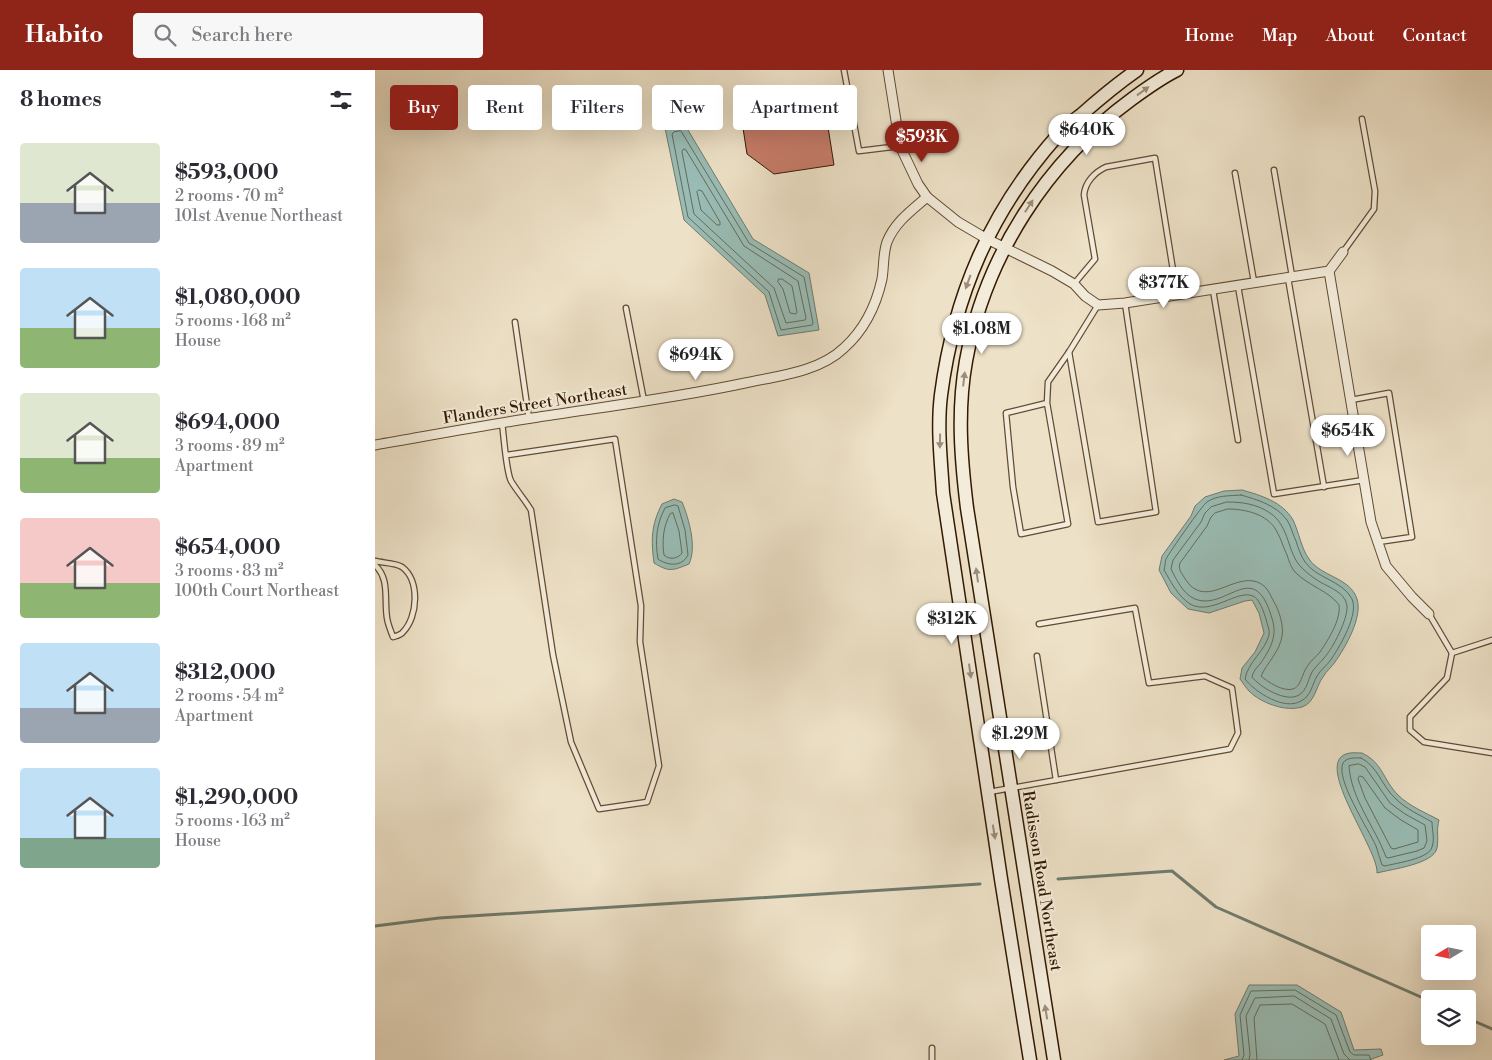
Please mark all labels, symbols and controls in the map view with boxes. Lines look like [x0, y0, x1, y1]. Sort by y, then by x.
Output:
search box [133, 13, 483, 58]
text: Habito [25, 20, 103, 50]
icon: search [151, 21, 179, 49]
text: Search here [191, 23, 293, 47]
text: Home [1185, 24, 1234, 47]
text: Map [1262, 24, 1298, 47]
text: About [1326, 24, 1375, 47]
text: Contact [1403, 24, 1467, 47]
chip: Buy [390, 85, 458, 130]
chip: Rent [468, 85, 542, 130]
chip: Filters [552, 85, 642, 130]
chip: New [652, 85, 723, 130]
chip: Apartment [733, 85, 857, 130]
icon: filters [327, 86, 355, 114]
one-way arrow [1136, 86, 1150, 96]
text: 8 homes [20, 87, 102, 113]
pin: $640K [1052, 114, 1122, 156]
text: $640K [1059, 120, 1115, 140]
pin: $593K [887, 121, 957, 163]
text: $593K [896, 127, 948, 147]
text: $593,000 [175, 160, 279, 186]
icon: home [60, 163, 120, 223]
text: 2 rooms · 70 m² [175, 186, 284, 206]
one-way arrow [1025, 199, 1034, 212]
text: 101st Avenue Northeast [175, 206, 343, 226]
pin: $377K [1129, 266, 1199, 309]
text: $377K [1139, 273, 1189, 293]
one-way arrow [964, 274, 971, 289]
text: $1,080,000 [175, 285, 300, 311]
icon: home [60, 288, 120, 348]
text: 5 rooms · 168 m² [175, 311, 291, 331]
pin: $1.08M [941, 312, 1023, 355]
text: $1.08M [953, 319, 1011, 339]
text: House [175, 331, 221, 351]
pin: $694K [661, 338, 731, 381]
text: $694K [669, 345, 723, 365]
one-way arrow [960, 371, 968, 387]
street label: Flanders Street Northeast [441, 379, 629, 428]
text: $694,000 [175, 410, 280, 436]
icon: home [60, 413, 120, 473]
pin: $654K [1313, 414, 1383, 457]
text: $654K [1321, 421, 1375, 441]
one-way arrow [936, 433, 944, 449]
text: 3 rooms · 89 m² [175, 436, 285, 456]
text: Apartment [175, 456, 254, 476]
text: $654,000 [175, 535, 280, 561]
icon: home [60, 538, 120, 598]
text: 3 rooms · 83 m² [175, 561, 284, 581]
one-way arrow [972, 566, 980, 582]
text: 100th Court Northeast [175, 581, 339, 601]
pin: $312K [917, 602, 987, 645]
text: $312K [927, 609, 977, 629]
text: $312,000 [175, 660, 276, 686]
icon: home [60, 663, 120, 723]
one-way arrow [966, 663, 974, 679]
text: 2 rooms · 54 m² [175, 686, 284, 706]
text: Apartment [175, 706, 254, 726]
pin: $1.29M [979, 718, 1061, 760]
text: $1.29M [992, 724, 1048, 744]
text: $1,290,000 [175, 785, 298, 811]
icon: home [60, 788, 120, 848]
street label: Radisson Road Northeast [1018, 789, 1066, 973]
text: 5 rooms · 163 m² [175, 811, 290, 831]
one-way arrow [990, 824, 998, 840]
text: House [175, 831, 221, 851]
north arrow [1421, 925, 1476, 980]
map controls [1421, 925, 1476, 1045]
button: layers [1421, 990, 1476, 1045]
one-way arrow [1042, 1003, 1050, 1019]

